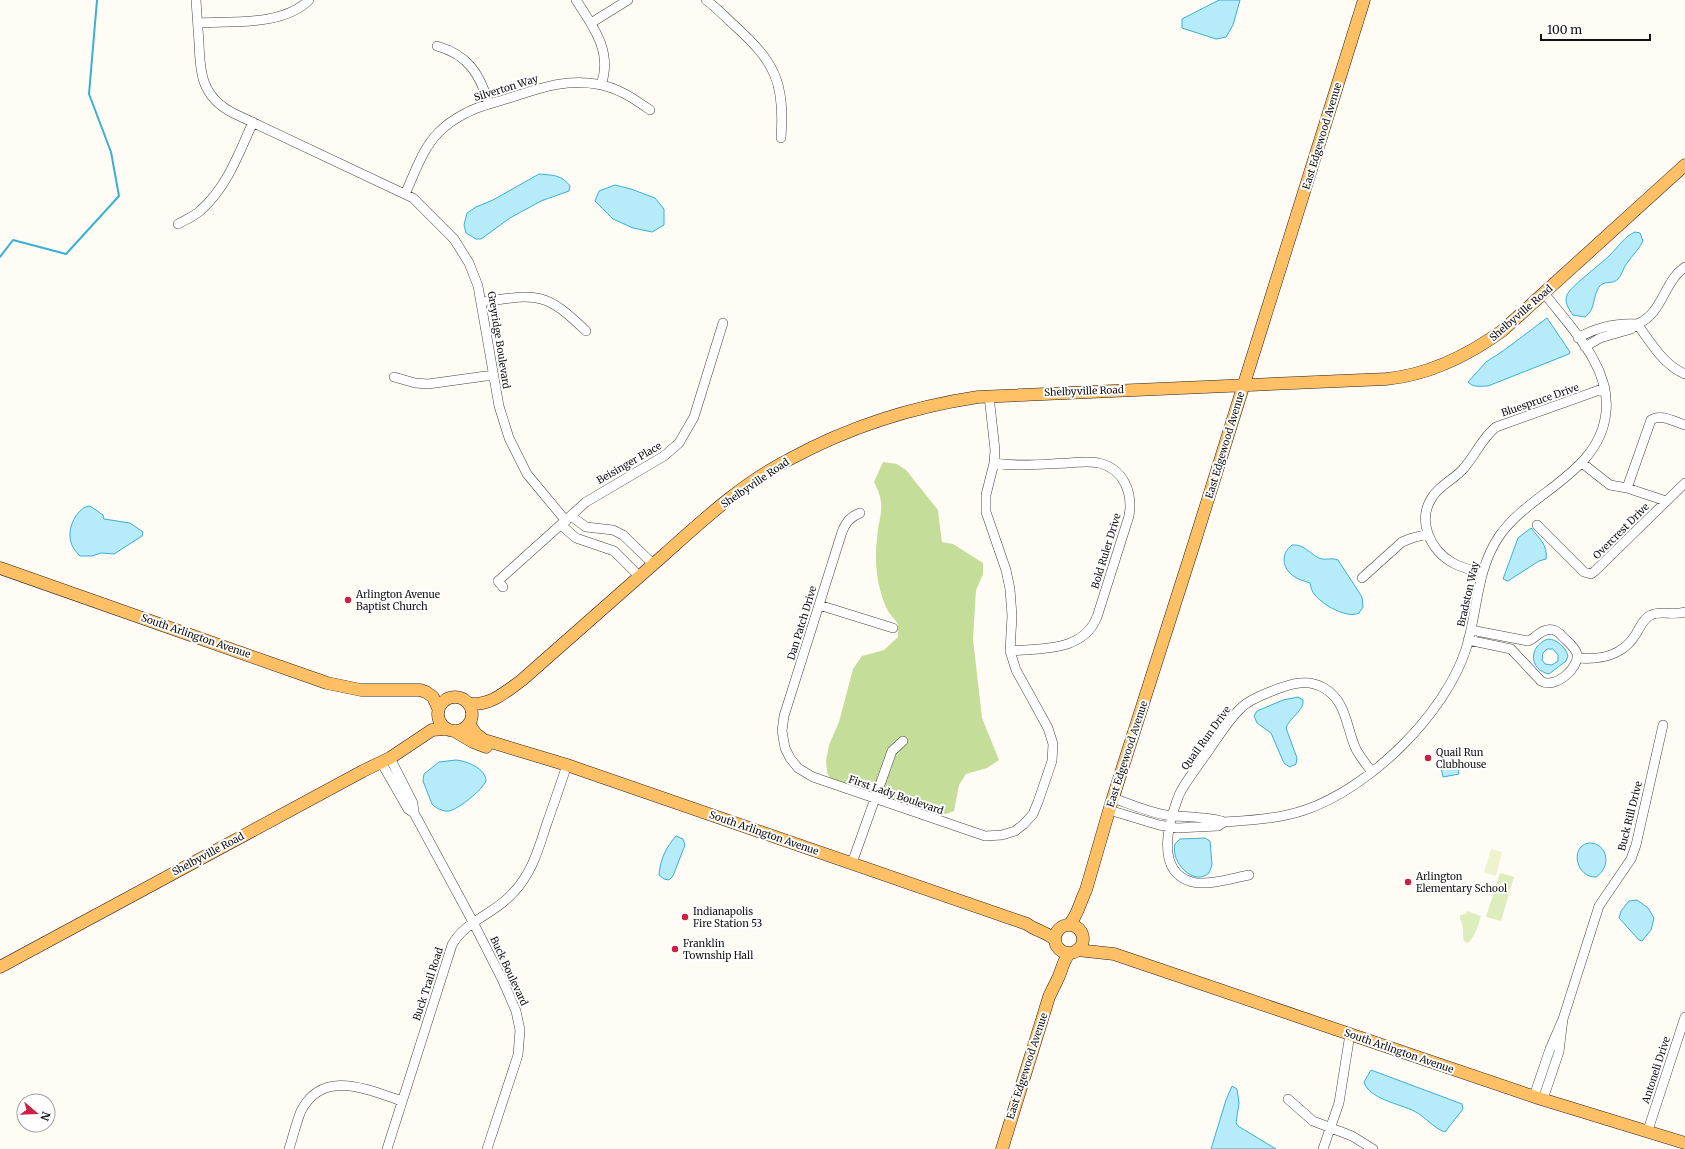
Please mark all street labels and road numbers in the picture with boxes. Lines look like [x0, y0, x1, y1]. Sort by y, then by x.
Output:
street label: Silverton Way [472, 72, 540, 104]
street label: East Edgewood Avenue [1300, 81, 1344, 191]
street label: Shelbyville Road [1487, 282, 1555, 344]
street label: Greyridge Boulevard [485, 290, 513, 390]
street label: Bluespruce Drive [1499, 381, 1581, 419]
street label: Shelbyville Road [1044, 383, 1124, 399]
street label: East Edgewood Avenue [1203, 390, 1247, 500]
street label: Beisinger Place [594, 439, 664, 487]
street label: Shelbyville Road [718, 455, 792, 511]
street label: Overcrest Drive [1590, 500, 1652, 562]
street label: Bold Ruler Drive [1088, 512, 1124, 590]
street label: Bradston Way [1454, 560, 1482, 628]
street label: Dan Patch Drive [785, 584, 819, 662]
street label: South Arlington Avenue [140, 611, 252, 661]
street label: East Edgewood Avenue [1104, 699, 1150, 809]
street label: Quail Run Drive [1178, 704, 1234, 772]
street label: First Lady Boulevard [847, 773, 945, 817]
street label: Buck Rill Drive [1615, 780, 1645, 852]
street label: South Arlington Avenue [708, 808, 820, 858]
street label: Shelbyville Road [170, 830, 246, 878]
street label: Buck Boulevard [487, 934, 531, 1008]
street label: Buck Trail Road [410, 946, 446, 1022]
street label: East Edgewood Avenue [1004, 1011, 1050, 1121]
street label: South Arlington Avenue [1343, 1026, 1455, 1076]
street label: Antoneli Drive [1639, 1035, 1673, 1106]

